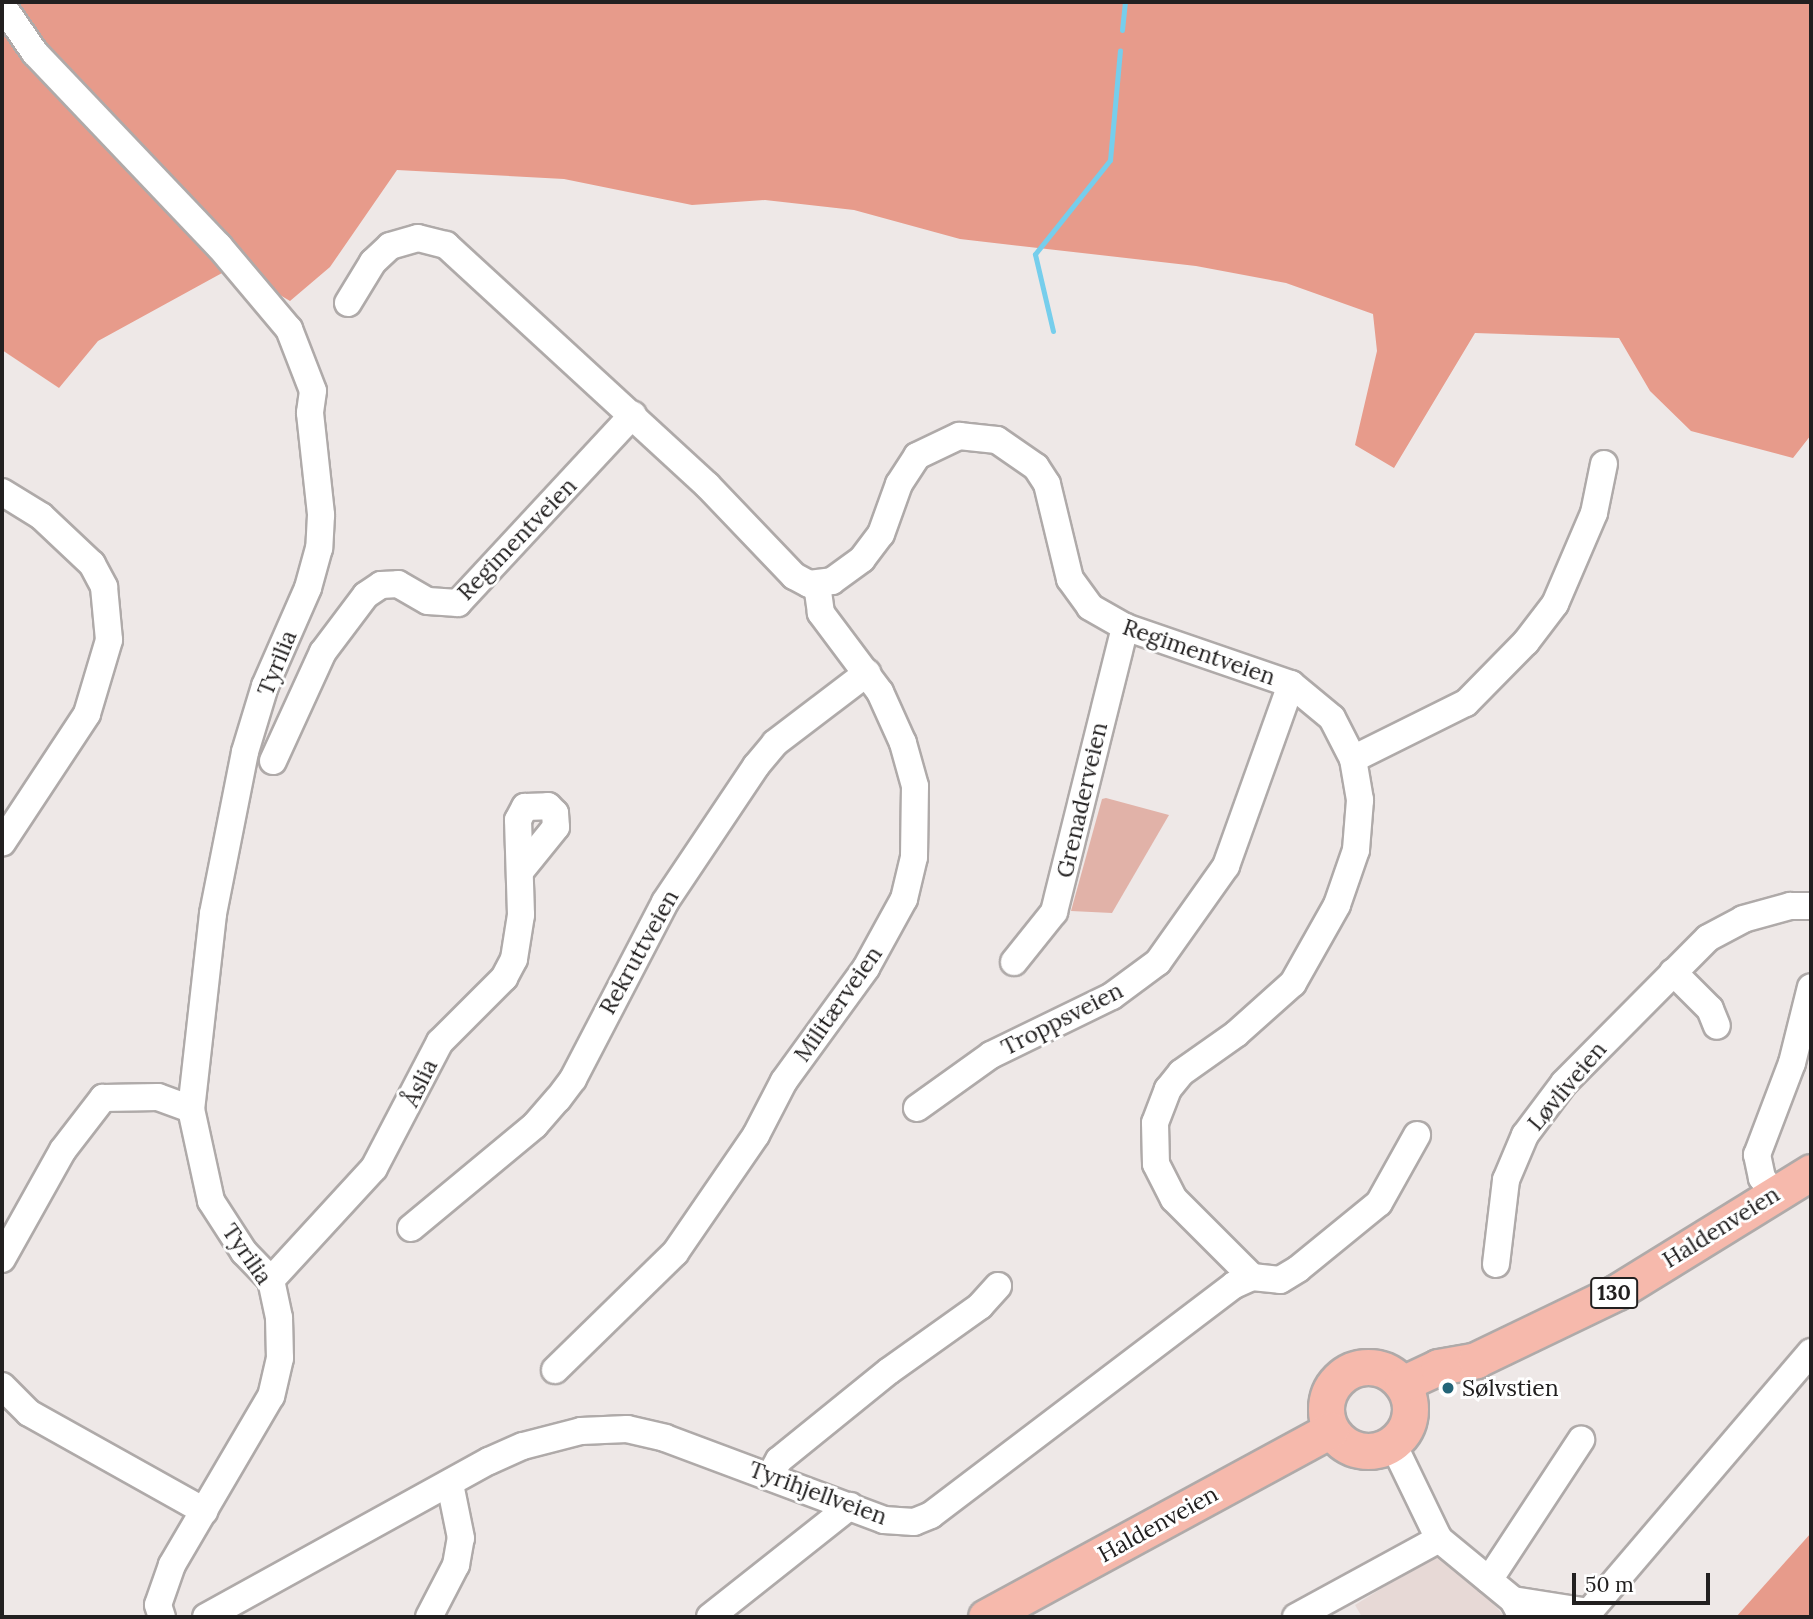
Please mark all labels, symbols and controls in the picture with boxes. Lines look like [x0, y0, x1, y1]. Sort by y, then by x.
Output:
street label: Regimentveien [452, 472, 582, 606]
street label: Regimentveien [1119, 613, 1279, 691]
street label: Tyrilia [251, 626, 303, 700]
street label: Grenaderveien [1051, 720, 1113, 880]
street label: Rekruttveien [593, 885, 685, 1019]
street label: Militærveien [788, 941, 888, 1067]
street label: Troppsveien [997, 977, 1127, 1061]
street label: Løvliveien [1522, 1036, 1612, 1136]
street label: Åslia [397, 1055, 443, 1111]
street label: Haldenveien [1657, 1180, 1785, 1274]
street label: Tyrilia [216, 1218, 278, 1290]
road number: 130 [1590, 1276, 1638, 1310]
place label: Sølvstien [1462, 1374, 1559, 1402]
marker: Sølvstien [1440, 1380, 1456, 1396]
street label: Tyrihjellveien [745, 1455, 891, 1531]
street label: Haldenveien [1093, 1480, 1223, 1568]
scale bar [1575, 1560, 1713, 1604]
text: 50 m [1585, 1571, 1634, 1598]

